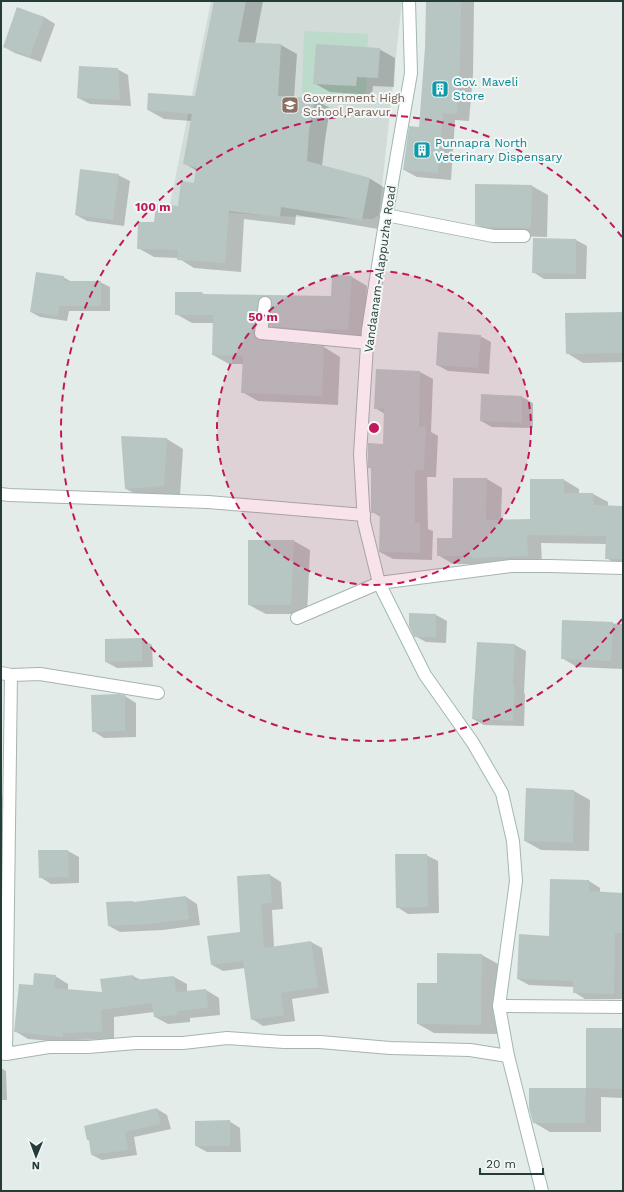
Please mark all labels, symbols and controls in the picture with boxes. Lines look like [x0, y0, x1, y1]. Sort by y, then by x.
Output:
place label: Gov. Maveli Store [453, 75, 518, 103]
building icon: Gov. Maveli Store [430, 79, 450, 99]
place label: Government High School Paravur [303, 91, 405, 119]
school or university icon: Government High School Paravur [280, 95, 300, 115]
place label: Punnapra North Veterinary Dispensary [435, 136, 563, 164]
building icon: Punnapra North Veterinary Dispensary [412, 140, 432, 160]
street label: Vandaanam-Alappuzha Road [361, 185, 399, 353]
text: 100 m [135, 200, 171, 214]
text: 50 m [248, 310, 278, 324]
centre of rings [367, 421, 381, 435]
north arrow [16, 1136, 56, 1176]
scale bar [480, 1150, 543, 1176]
text: 20 m [486, 1157, 516, 1171]
text: N [32, 1159, 40, 1172]

